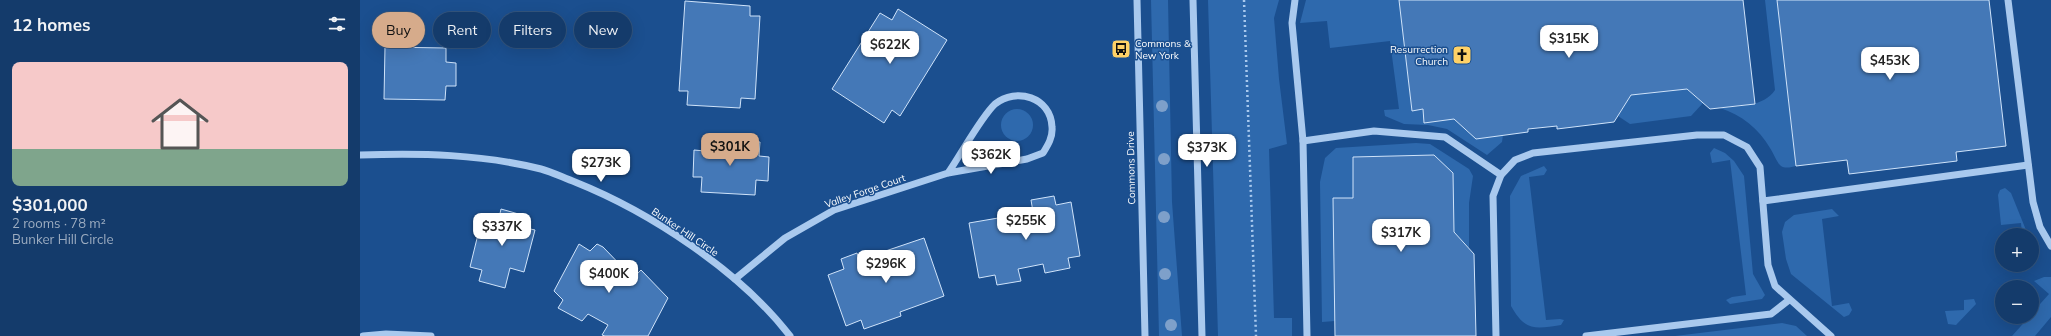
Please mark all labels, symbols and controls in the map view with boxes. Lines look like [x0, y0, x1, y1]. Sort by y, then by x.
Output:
chip: Buy [372, 12, 425, 48]
chip: Rent [433, 12, 491, 48]
chip: Filters [499, 12, 566, 48]
chip: New [574, 12, 632, 48]
icon: filters [326, 13, 348, 35]
text: 12 homes [12, 14, 91, 35]
pin: $315K [1541, 25, 1597, 59]
text: $315K [1549, 30, 1589, 46]
pin: $622K [862, 31, 918, 65]
text: $622K [870, 36, 910, 52]
place label: Commons & New York [1135, 37, 1191, 62]
bus stop icon: Commons & New York [1110, 38, 1132, 60]
place label: Resurrection Church [1390, 43, 1448, 68]
church icon: Resurrection Church [1451, 44, 1473, 66]
pin: $453K [1862, 47, 1918, 81]
text: $453K [1870, 52, 1910, 68]
icon: home [144, 88, 216, 160]
street label: Commons Drive [1124, 131, 1138, 205]
pin: $301K [702, 133, 758, 167]
pin: $373K [1179, 134, 1235, 168]
text: $301K [710, 138, 750, 154]
text: $373K [1187, 139, 1227, 155]
pin: $362K [963, 141, 1019, 175]
text: $362K [971, 146, 1011, 162]
pin: $273K [573, 149, 629, 183]
text: $273K [581, 154, 621, 170]
street label: Valley Forge Court [823, 171, 908, 211]
text: $301,000 [12, 194, 88, 215]
street label: Bunker Hill Circle [649, 205, 721, 259]
pin: $255K [998, 207, 1054, 241]
text: $255K [1006, 212, 1046, 228]
pin: $337K [474, 213, 530, 247]
text: 2 rooms · 78 m² [12, 215, 106, 231]
text: $337K [482, 218, 522, 234]
pin: $317K [1373, 219, 1429, 253]
text: $317K [1381, 224, 1421, 240]
map controls [1995, 228, 2039, 324]
button: + [1995, 228, 2039, 272]
text: Bunker Hill Circle [12, 231, 114, 247]
pin: $296K [858, 250, 914, 284]
text: $296K [866, 255, 906, 271]
pin: $400K [581, 260, 637, 294]
text: $400K [589, 265, 629, 281]
button: − [1995, 280, 2039, 324]

